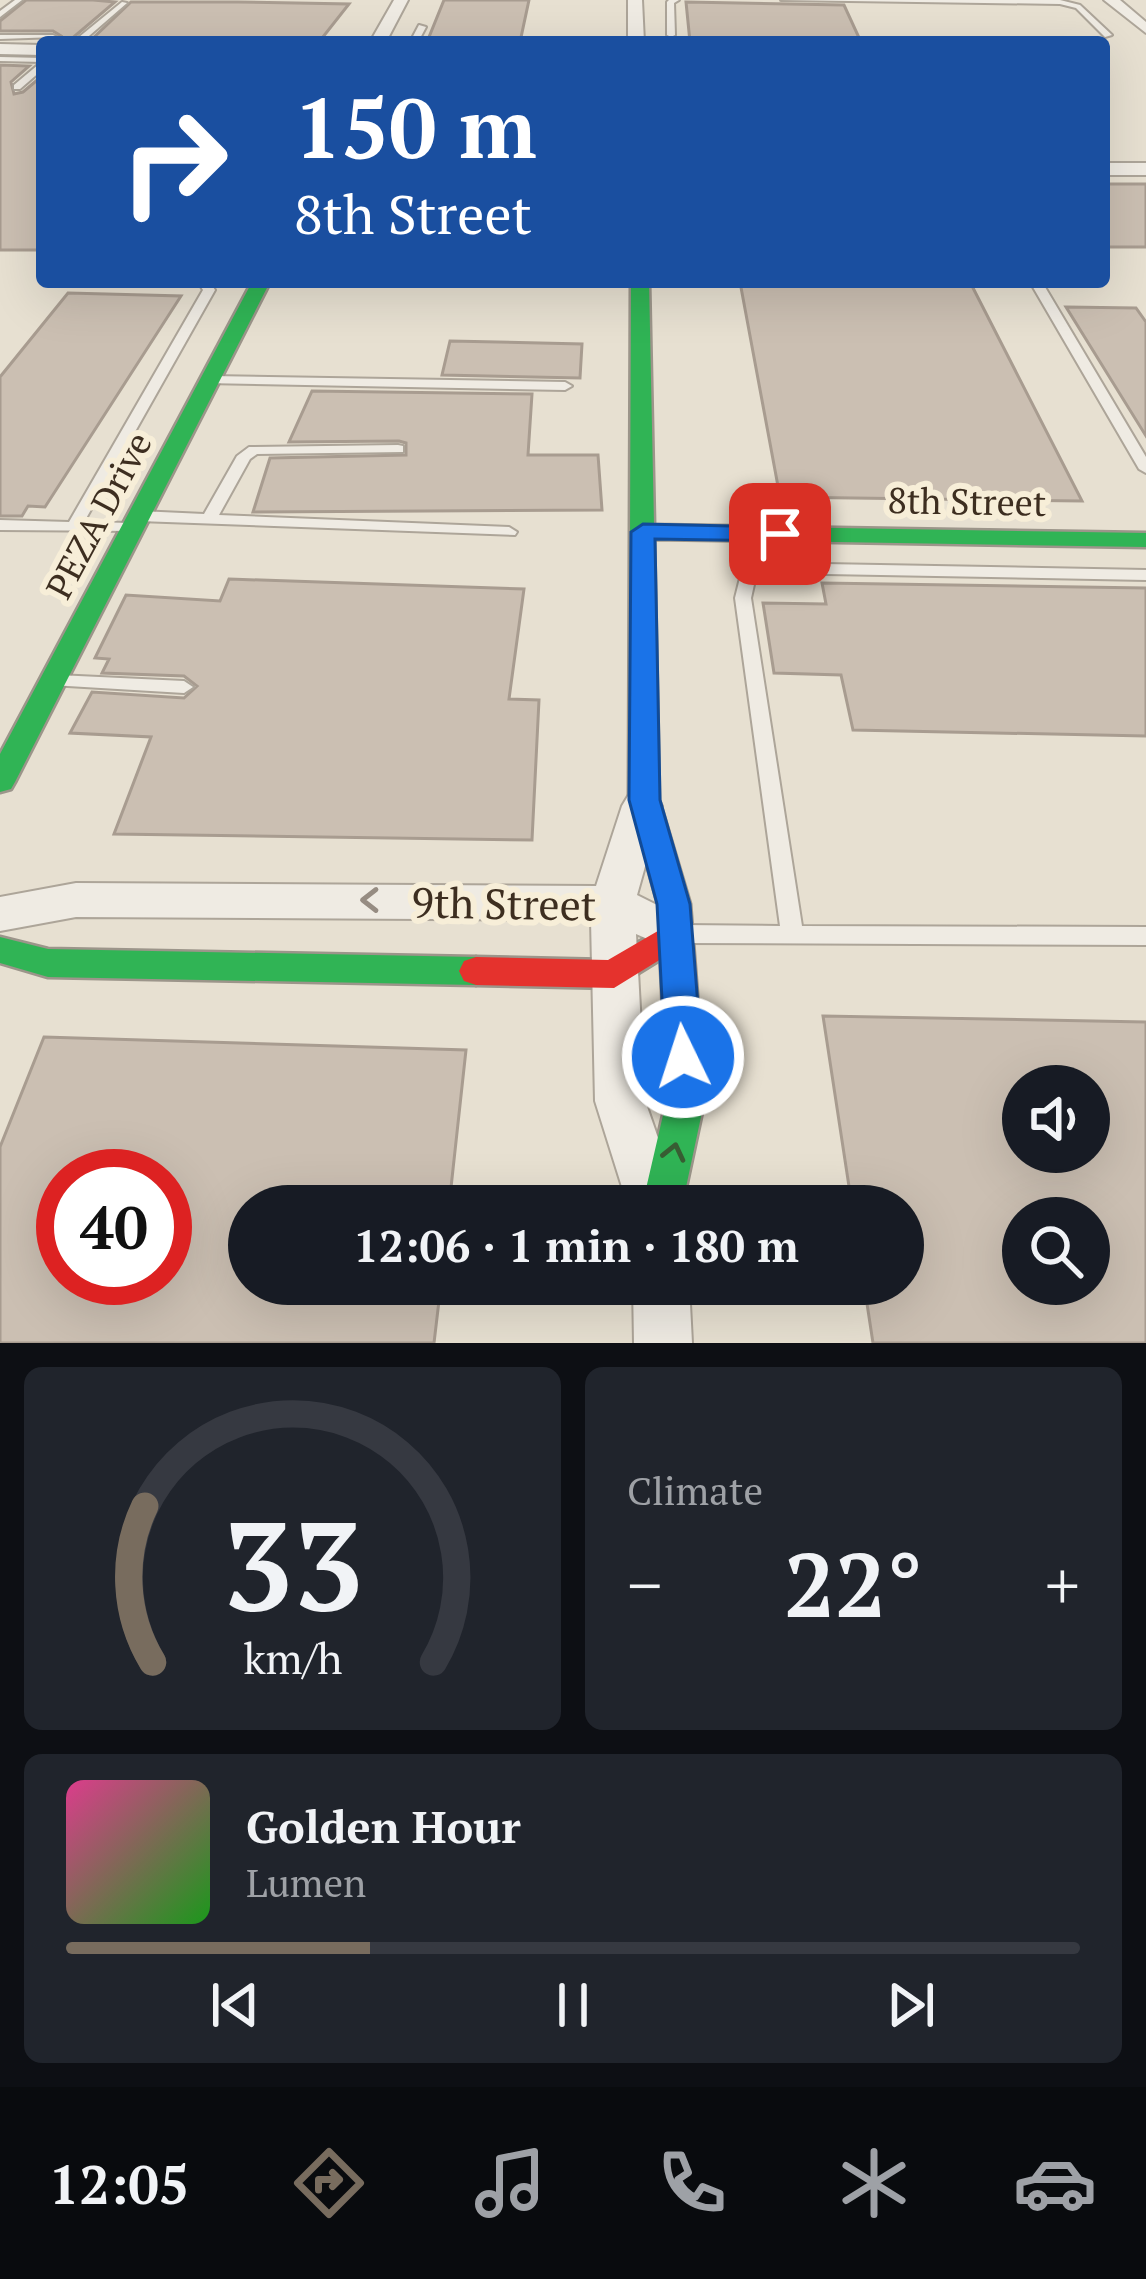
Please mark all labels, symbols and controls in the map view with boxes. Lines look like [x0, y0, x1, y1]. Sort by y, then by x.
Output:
text: 150 m [294, 71, 537, 182]
icon: right [96, 84, 252, 240]
text: 8th Street [294, 178, 532, 249]
street label: PEZA Drive [34, 424, 162, 606]
street label: 8th Street [887, 476, 1047, 526]
pin [729, 483, 831, 585]
icon: arrive [747, 501, 813, 567]
street label: 9th Street [411, 873, 597, 933]
one-way arrow [360, 887, 378, 913]
position arrow [620, 994, 746, 1120]
map controls [1002, 1065, 1110, 1305]
button: sound [1002, 1065, 1110, 1173]
one-way arrow [660, 1143, 685, 1163]
speed limit sign: 40 [36, 1149, 192, 1305]
button: search [1002, 1197, 1110, 1305]
text: 12:06 · 1 min · 180 m [353, 1215, 799, 1275]
text: Climate [627, 1464, 763, 1516]
text: 33 [222, 1481, 363, 1647]
text: 22° [784, 1523, 923, 1643]
text: − [627, 1540, 662, 1628]
text: + [1045, 1540, 1080, 1628]
text: km/h [243, 1628, 342, 1685]
text: Golden Hour [246, 1796, 521, 1856]
text: Lumen [246, 1856, 366, 1908]
icon: previous [202, 1972, 268, 2038]
icon: pause [540, 1972, 606, 2038]
icon: next [878, 1972, 944, 2038]
icon: directions [287, 2141, 371, 2225]
icon: music [468, 2141, 552, 2225]
icon: phone [650, 2141, 734, 2225]
icon: climate [832, 2141, 916, 2225]
icon: car [1013, 2141, 1097, 2225]
text: 12:05 [49, 2148, 189, 2219]

